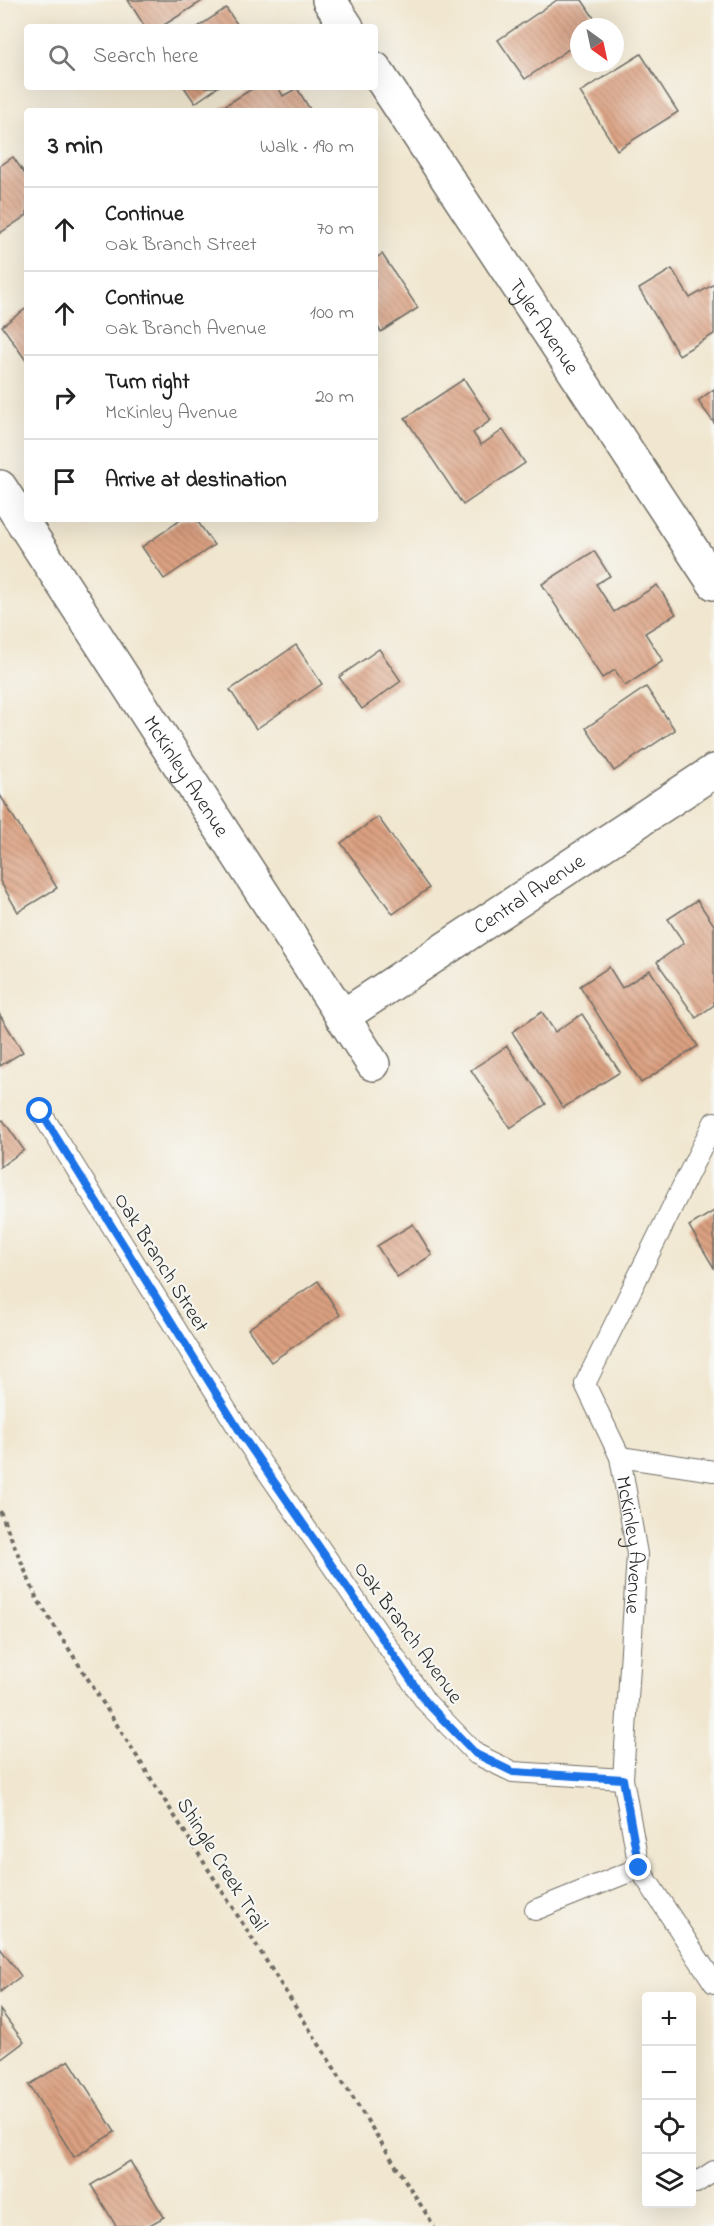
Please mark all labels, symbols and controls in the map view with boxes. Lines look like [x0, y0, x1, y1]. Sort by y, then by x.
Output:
north arrow [570, 18, 624, 72]
search box [24, 24, 378, 90]
icon: search [45, 41, 78, 74]
text: Search here [93, 41, 198, 73]
text: 3 min [48, 128, 103, 166]
text: Walk · 190 m [260, 133, 354, 162]
text: Continue [105, 199, 184, 231]
icon: ahead [48, 213, 81, 246]
text: 70 m [317, 215, 354, 244]
text: Oak Branch Street [105, 231, 257, 260]
street label: Tyler Avenue [500, 273, 586, 382]
text: Continue [105, 283, 184, 315]
icon: ahead [48, 297, 81, 330]
text: 100 m [310, 299, 354, 328]
text: Oak Branch Avenue [105, 315, 266, 344]
text: Turn right [105, 367, 190, 399]
icon: right [48, 381, 81, 414]
text: 20 m [315, 383, 354, 412]
text: McKinley Avenue [105, 399, 237, 428]
icon: arrive [48, 465, 81, 498]
text: Arrive at destination [105, 465, 287, 497]
street label: McKinley Avenue [135, 710, 236, 844]
street label: Central Avenue [468, 847, 592, 943]
route start [26, 1097, 52, 1123]
street label: Oak Branch Street [105, 1188, 215, 1339]
street label: McKinley Avenue [607, 1474, 650, 1615]
street label: Oak Branch Avenue [346, 1556, 470, 1711]
street label: Shingle Creek Trail [166, 1792, 275, 1939]
route end [625, 1854, 651, 1880]
map controls [642, 1992, 696, 2208]
button: + [642, 1992, 696, 2046]
button: − [642, 2046, 696, 2100]
button: locate [642, 2100, 696, 2154]
button: layers [642, 2154, 696, 2208]

